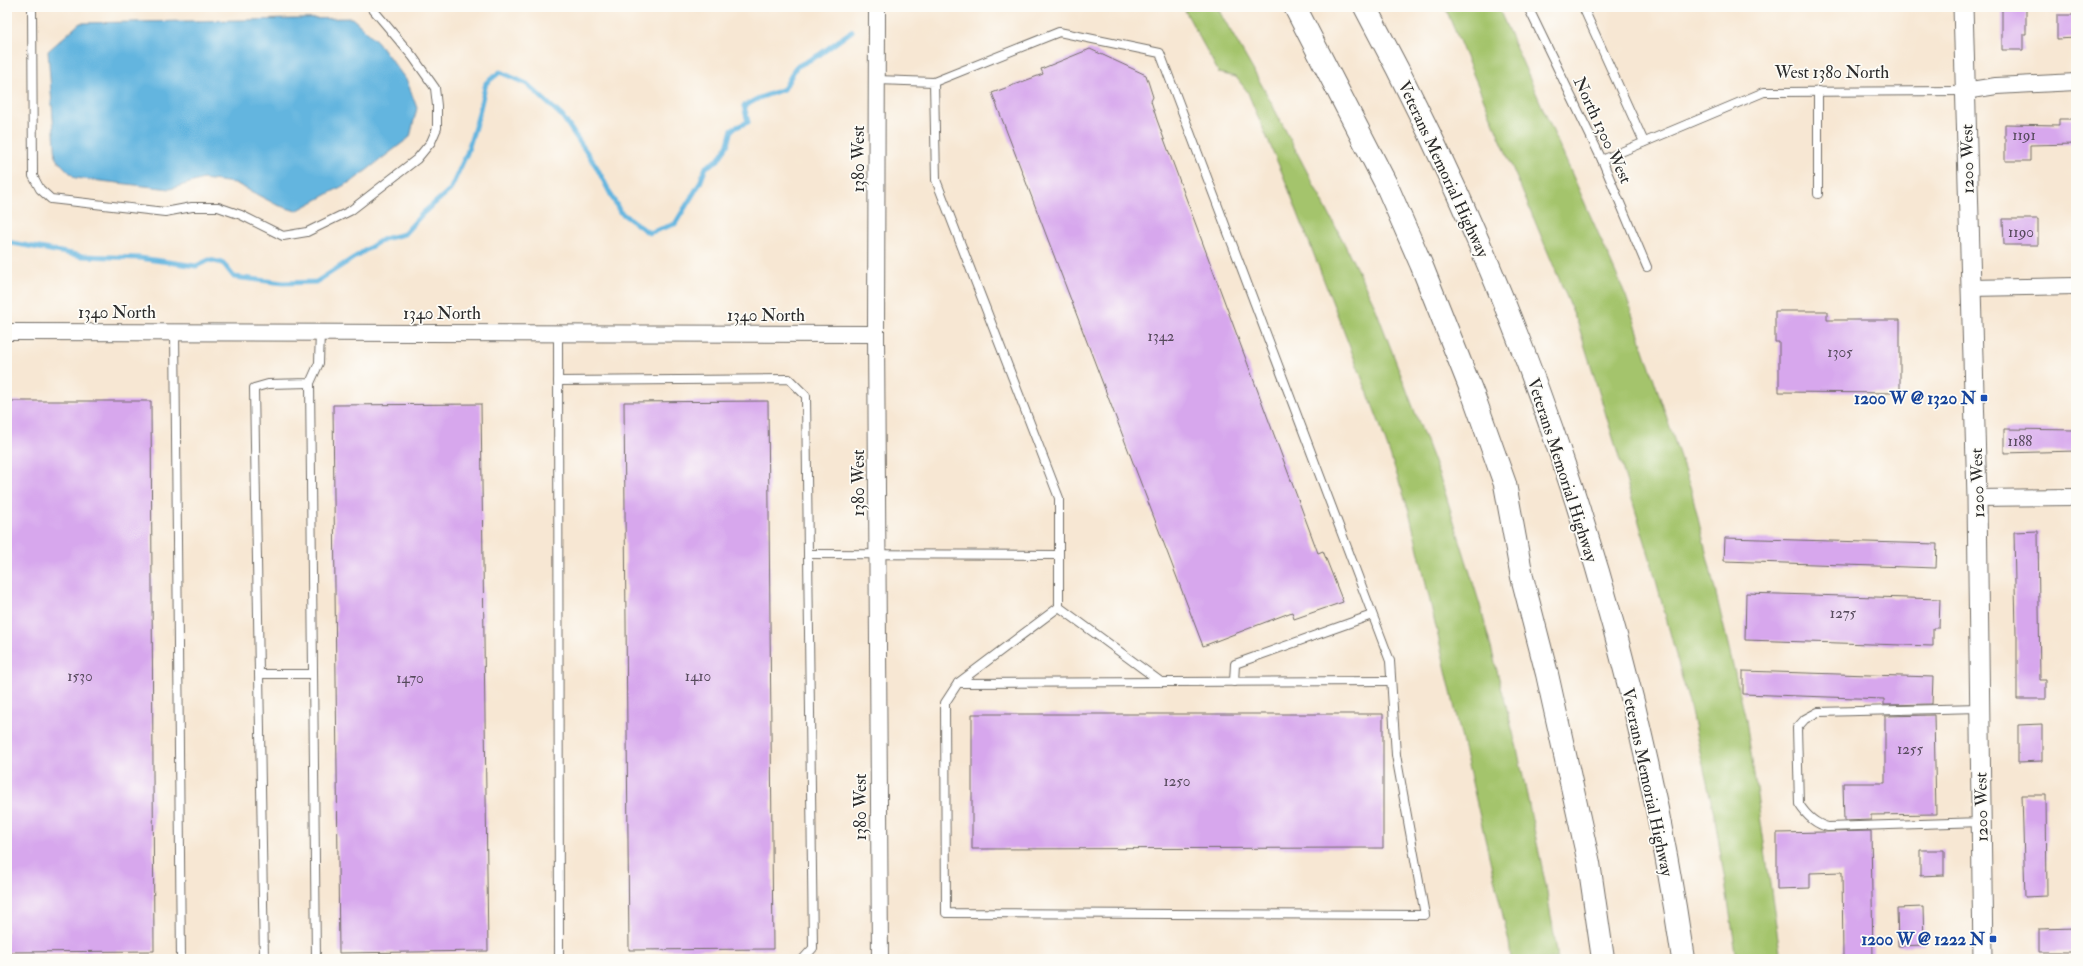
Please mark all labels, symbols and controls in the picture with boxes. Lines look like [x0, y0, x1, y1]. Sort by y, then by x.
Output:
street label: West 1380 North [1774, 62, 1889, 83]
street label: North 1300 West [1569, 74, 1637, 187]
street label: Veterans Memorial Highway [1392, 78, 1494, 262]
street label: 1200 West [1956, 123, 1979, 194]
street label: 1380 West [848, 125, 869, 193]
house number: 1191 [2012, 126, 2036, 145]
house number: 1190 [2008, 223, 2034, 242]
street label: 1340 North [78, 302, 156, 323]
street label: 1340 North [403, 303, 481, 324]
street label: 1340 North [727, 305, 805, 326]
house number: 1342 [1148, 327, 1175, 346]
house number: 1305 [1827, 343, 1853, 362]
street label: Veterans Memorial Highway [1522, 375, 1602, 566]
place label: 1200 W @ 1320 N [1854, 388, 1977, 409]
marker: 1200 W @ 1320 N [1979, 393, 1989, 403]
house number: 1188 [2008, 432, 2032, 451]
street label: 1200 West [1966, 447, 1989, 518]
street label: 1380 West [848, 449, 869, 517]
house number: 1275 [1830, 604, 1857, 623]
house number: 1530 [67, 667, 93, 686]
house number: 1410 [685, 667, 711, 686]
house number: 1470 [396, 669, 424, 688]
street label: Veterans Memorial Highway [1616, 686, 1678, 879]
house number: 1255 [1897, 740, 1923, 759]
street label: 1200 West [1970, 771, 1993, 842]
house number: 1250 [1163, 772, 1191, 791]
street label: 1380 West [850, 773, 871, 841]
place label: 1200 W @ 1222 N [1861, 929, 1986, 950]
marker: 1200 W @ 1222 N [1988, 934, 1998, 944]

